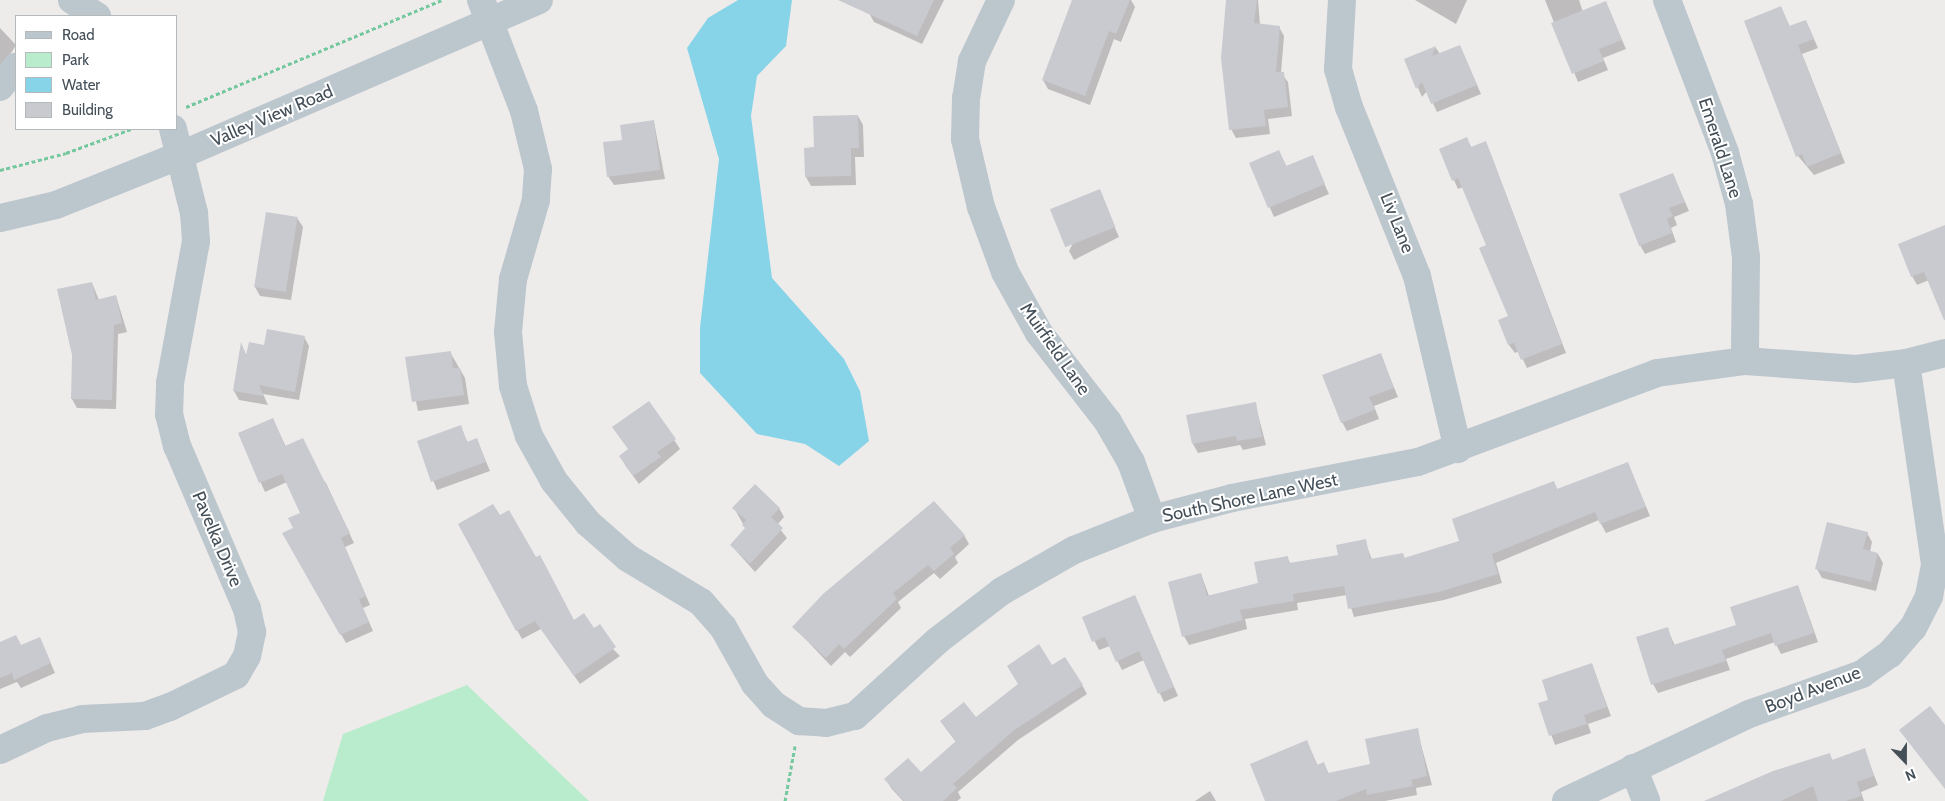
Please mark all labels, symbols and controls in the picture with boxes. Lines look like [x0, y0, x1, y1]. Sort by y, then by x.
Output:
legend [15, 15, 178, 130]
text: Road [62, 26, 95, 44]
text: Park [62, 51, 89, 69]
text: Water [62, 76, 100, 94]
street label: Valley View Road [208, 81, 336, 151]
street label: Emerald Lane [1694, 95, 1746, 201]
text: Building [62, 101, 113, 119]
street label: Liv Lane [1375, 190, 1419, 256]
street label: Muirfield Lane [1015, 299, 1095, 399]
street label: South Shore Lane West [1160, 469, 1340, 527]
street label: Pavelka Drive [187, 488, 247, 590]
street label: Boyd Avenue [1762, 662, 1864, 718]
north arrow [1880, 736, 1930, 786]
text: N [1903, 765, 1919, 785]

